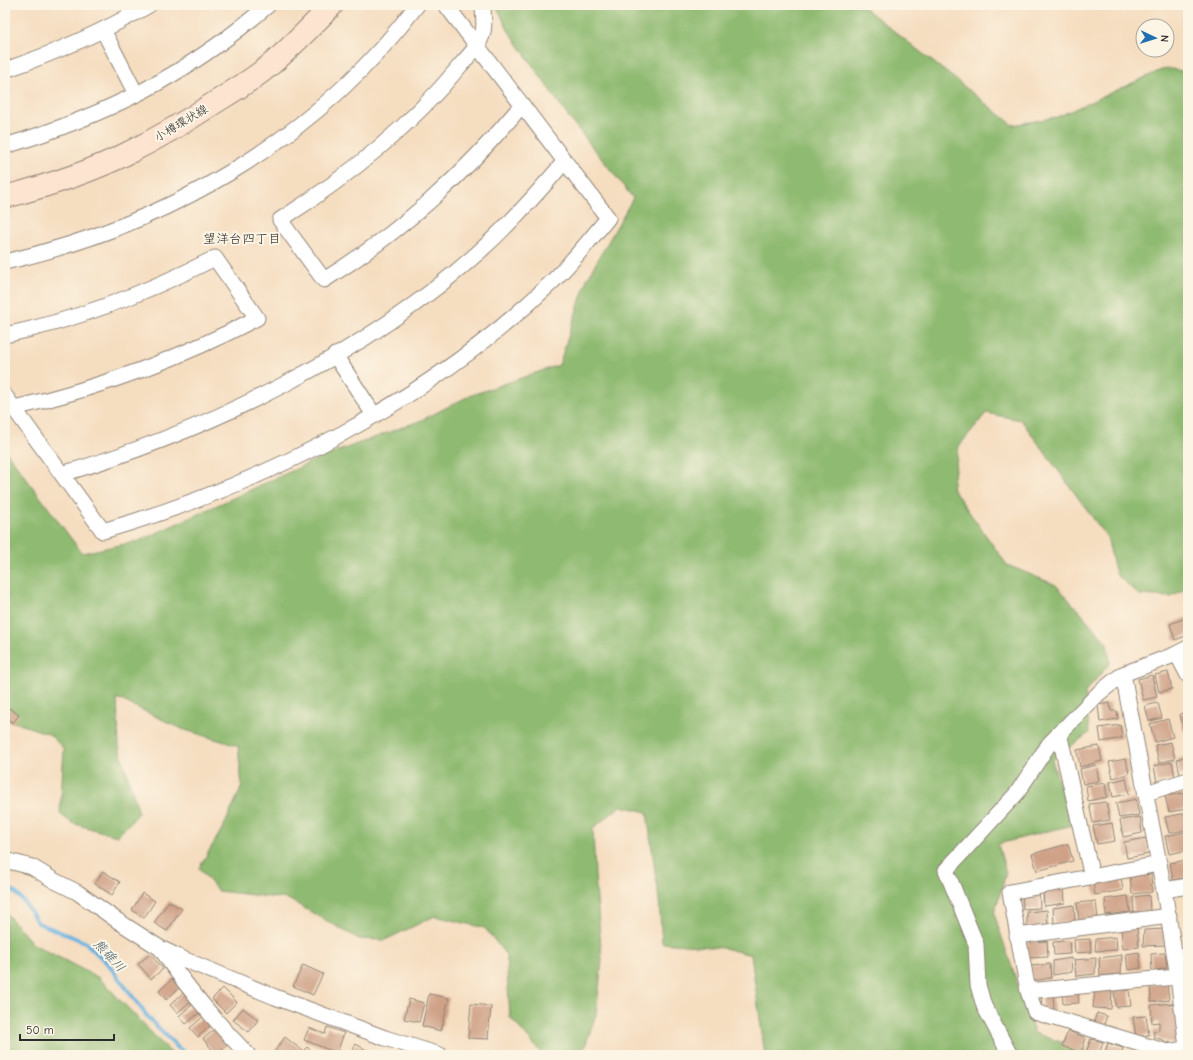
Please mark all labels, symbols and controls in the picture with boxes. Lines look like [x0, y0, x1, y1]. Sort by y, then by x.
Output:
north arrow [1135, 18, 1175, 58]
text: N [1158, 35, 1171, 43]
street label: 小樽環状線 [152, 102, 210, 144]
district label: 望洋台四丁目 [203, 231, 281, 246]
water label: 熊碓川 [91, 936, 128, 975]
scale bar [20, 1016, 114, 1042]
text: 50 m [26, 1023, 54, 1037]

